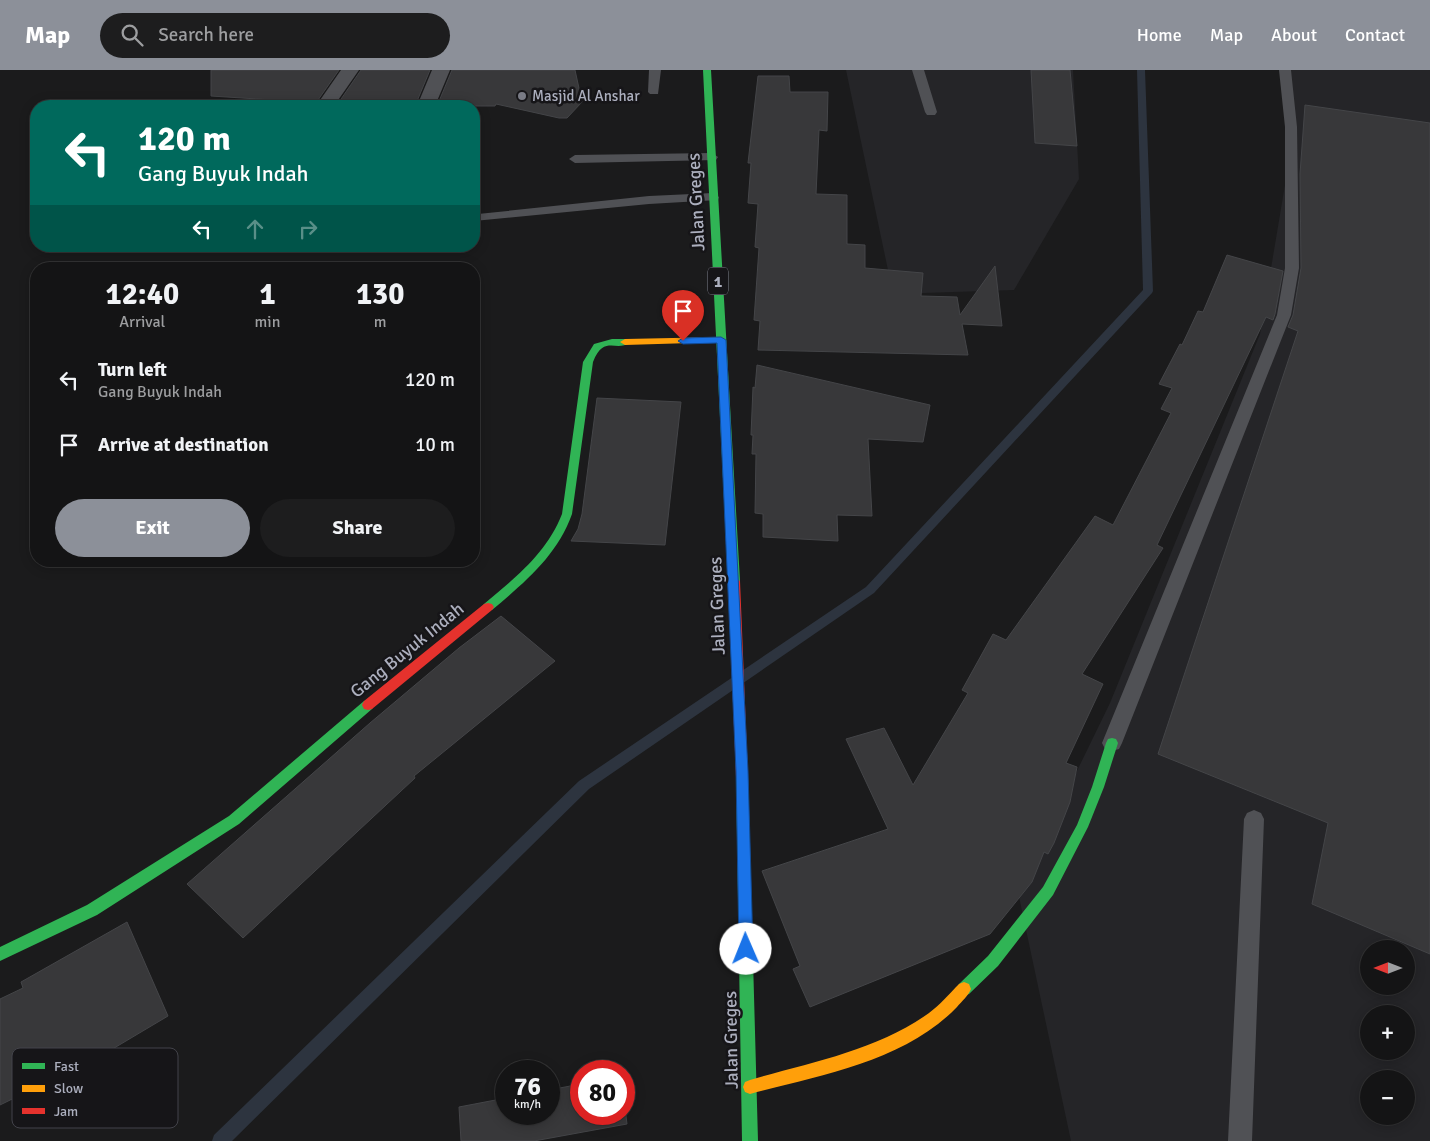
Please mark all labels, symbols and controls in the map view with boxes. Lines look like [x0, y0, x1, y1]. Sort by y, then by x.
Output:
search box [100, 13, 450, 58]
text: Map [25, 20, 70, 50]
icon: search [118, 21, 146, 49]
text: Search here [158, 23, 254, 47]
text: Home [1137, 24, 1182, 46]
text: Map [1210, 24, 1243, 46]
text: About [1271, 24, 1317, 46]
text: Contact [1345, 24, 1405, 46]
place label: Masjid Al Anshar [532, 87, 640, 105]
marker: Masjid Al Anshar [516, 90, 528, 102]
text: 120 m [138, 117, 231, 160]
icon: left [55, 120, 120, 185]
street label: Jalan Greges [682, 152, 710, 252]
text: Gang Buyuk Indah [138, 160, 309, 187]
icon: left [188, 215, 216, 243]
icon: ahead [241, 215, 269, 243]
icon: right [294, 215, 322, 243]
road number: 1 [708, 268, 728, 295]
text: 12:40 [105, 276, 179, 313]
text: 1 [259, 276, 276, 313]
text: 130 [356, 276, 404, 313]
pin [662, 290, 704, 341]
icon: arrive [669, 297, 697, 325]
text: Arrival [119, 312, 165, 332]
text: min [255, 312, 280, 332]
text: m [374, 312, 387, 332]
text: Turn left [98, 358, 167, 382]
icon: left [55, 366, 83, 394]
text: 120 m [405, 368, 455, 392]
text: Gang Buyuk Indah [98, 382, 222, 402]
icon: arrive [55, 431, 83, 459]
text: Arrive at destination [98, 433, 269, 457]
text: 10 m [415, 433, 455, 457]
button: Exit [55, 499, 250, 557]
button: Share [260, 499, 455, 557]
street label: Jalan Greges [704, 556, 730, 655]
street label: Gang Buyuk Indah [346, 598, 468, 702]
position arrow [719, 922, 771, 974]
north arrow [1360, 940, 1415, 995]
map controls [1360, 940, 1415, 1125]
street label: Jalan Greges [719, 991, 743, 1089]
button: + [1360, 1005, 1415, 1060]
legend [12, 1048, 178, 1128]
text: Fast [54, 1058, 79, 1075]
speed limit sign: 80 [570, 1060, 635, 1125]
button: − [1360, 1070, 1415, 1125]
text: 76 [514, 1071, 541, 1102]
text: Slow [54, 1080, 83, 1097]
text: km/h [514, 1097, 541, 1112]
text: Jam [54, 1103, 78, 1120]

